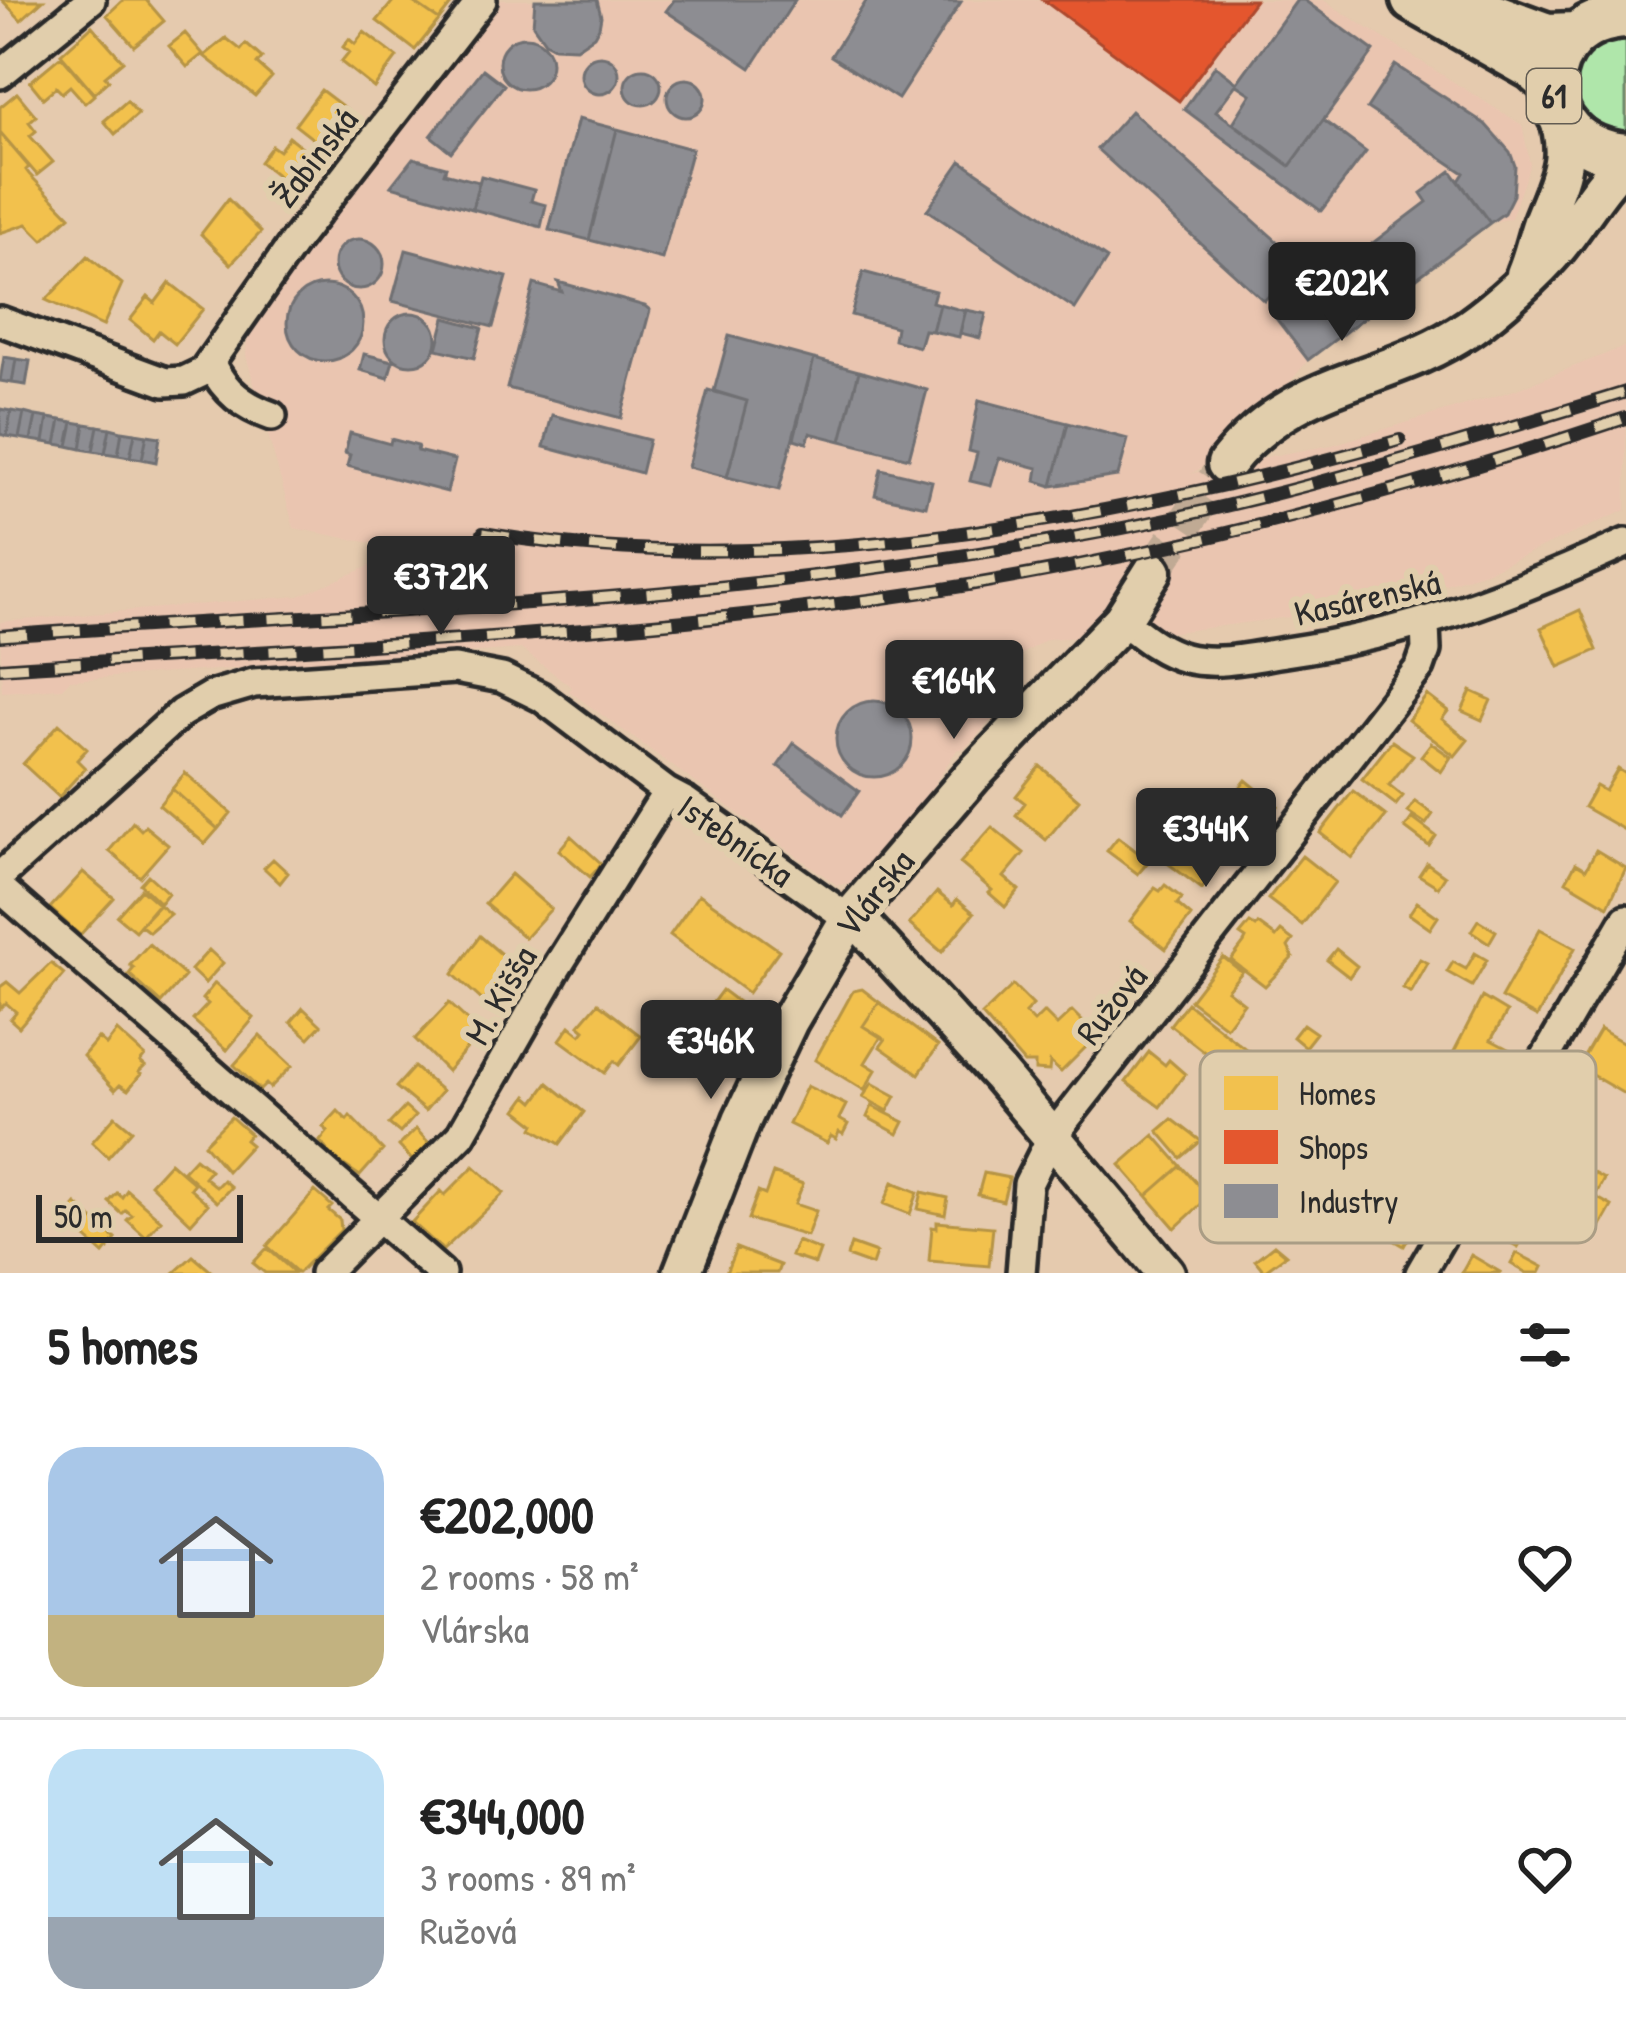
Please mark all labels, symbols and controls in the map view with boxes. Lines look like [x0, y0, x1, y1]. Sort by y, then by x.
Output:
road number: 61 [1527, 69, 1581, 123]
street label: Žabinská [259, 97, 368, 217]
pin: €202K [1258, 242, 1426, 344]
text: €202K [1295, 254, 1389, 307]
pin: €372K [357, 536, 525, 638]
text: €372K [394, 548, 488, 601]
street label: Kasárenská [1289, 556, 1445, 637]
pin: €164K [870, 640, 1038, 742]
text: €164K [912, 652, 996, 705]
street label: Istebnícka [668, 782, 804, 897]
pin: €344K [1122, 788, 1290, 890]
text: €344K [1163, 800, 1249, 853]
street label: Vlárska [823, 838, 924, 947]
street label: M. Kišša [452, 937, 547, 1053]
street label: Ružová [1064, 953, 1157, 1054]
pin: €346K [627, 1000, 795, 1102]
text: €346K [668, 1012, 754, 1065]
legend [1200, 1051, 1596, 1243]
text: Homes [1299, 1071, 1376, 1115]
text: Shops [1299, 1125, 1368, 1170]
text: Industry [1299, 1179, 1399, 1224]
scale bar [36, 1189, 243, 1242]
text: 50 m [54, 1194, 113, 1238]
text: 5 homes [48, 1311, 198, 1380]
icon: filters [1512, 1312, 1578, 1378]
text: €202,000 [420, 1480, 594, 1549]
icon: home [144, 1495, 288, 1639]
icon: heart [1512, 1534, 1578, 1600]
text: 2 rooms · 58 m² [420, 1549, 639, 1602]
text: Vlárska [420, 1602, 529, 1655]
text: €344,000 [420, 1781, 584, 1850]
icon: home [144, 1797, 288, 1941]
icon: heart [1512, 1836, 1578, 1902]
text: 3 rooms · 89 m² [420, 1850, 636, 1903]
text: Ružová [420, 1903, 517, 1956]

